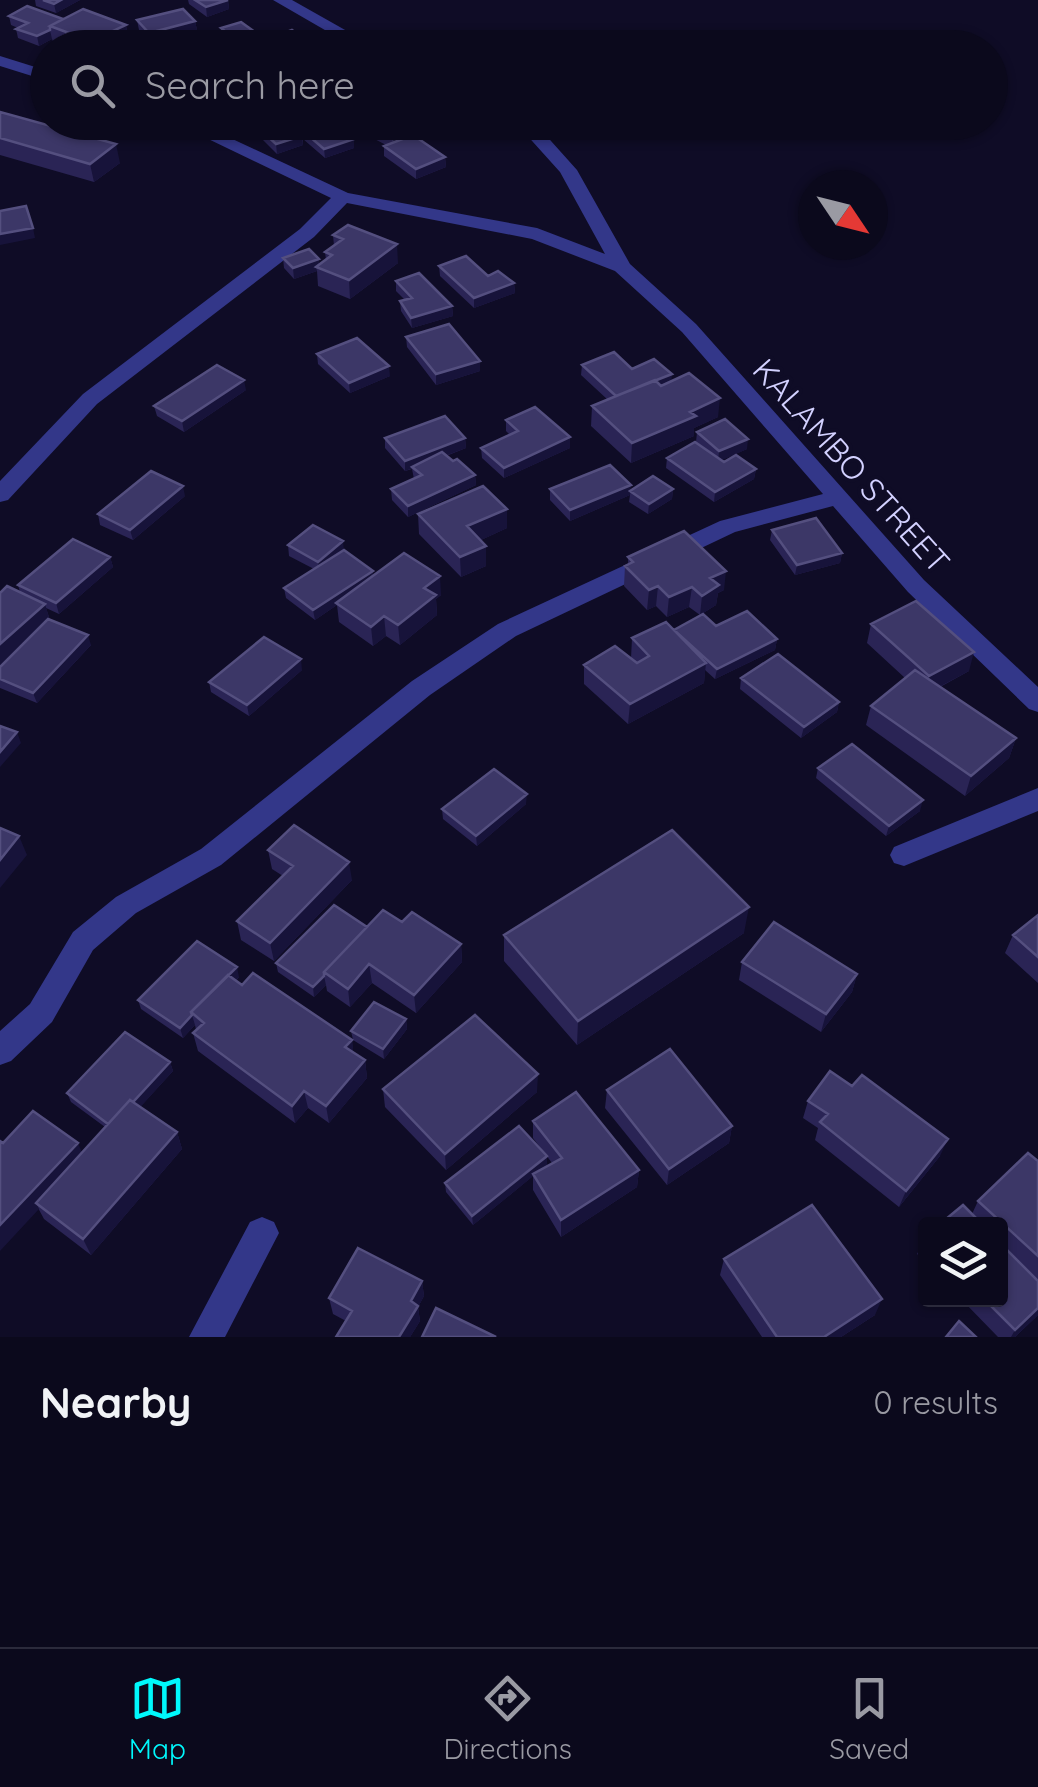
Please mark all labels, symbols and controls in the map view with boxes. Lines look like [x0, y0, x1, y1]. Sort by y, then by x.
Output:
search box [30, 30, 1008, 140]
icon: search [65, 58, 120, 113]
text: Search here [145, 61, 355, 109]
north arrow [798, 170, 888, 260]
street label: KALAMBO STREET [745, 350, 959, 581]
map controls [918, 1217, 1008, 1307]
button: layers [918, 1217, 1008, 1307]
text: Nearby [40, 1376, 191, 1429]
text: 0 results [874, 1382, 998, 1422]
tab: Map [129, 1671, 186, 1766]
tab: Directions [443, 1671, 572, 1766]
tab: Saved [829, 1671, 909, 1766]

